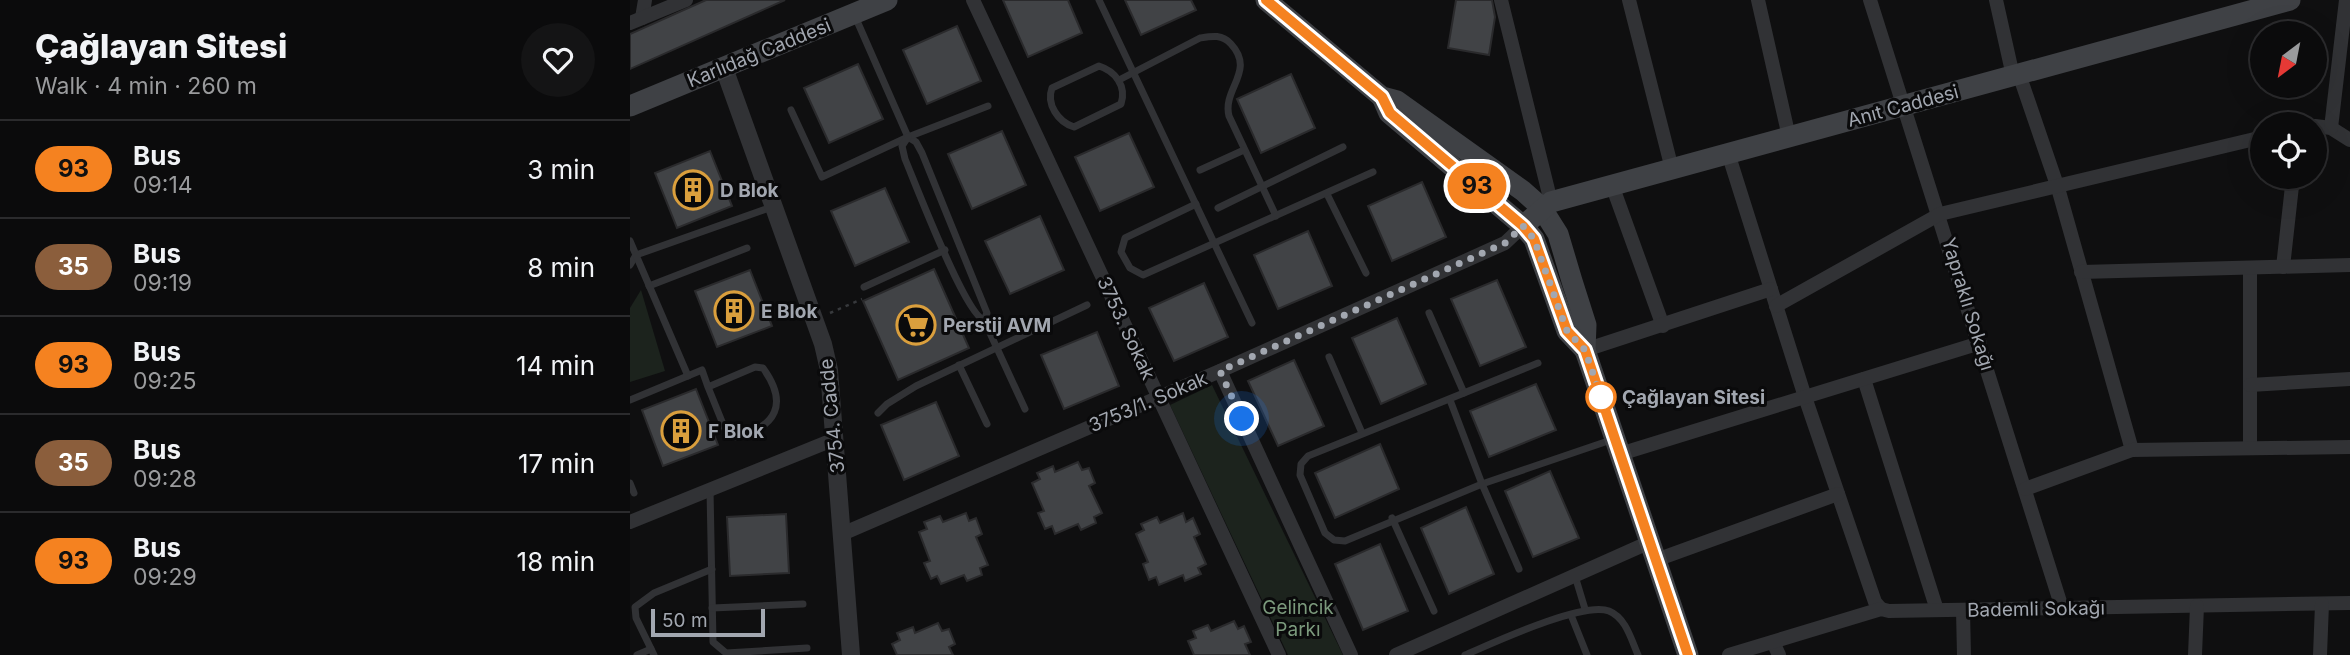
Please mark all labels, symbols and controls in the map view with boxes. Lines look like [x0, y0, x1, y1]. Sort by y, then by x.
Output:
street label: Karlıdağ Caddesi [684, 14, 834, 92]
north arrow [2250, 21, 2328, 98]
map controls [2250, 21, 2327, 189]
button: heart [521, 23, 595, 97]
text: Çağlayan Sitesi [35, 26, 287, 66]
text: Walk · 4 min · 260 m [35, 72, 257, 100]
street label: Anıt Caddesi [1845, 80, 1961, 132]
button: locate [2250, 112, 2327, 189]
text: Bus [133, 140, 181, 171]
text: 93 [58, 154, 89, 183]
text: 3 min [527, 154, 595, 185]
line badge: 93 [1446, 163, 1508, 209]
building icon: D Blok [672, 169, 714, 211]
text: 09:14 [133, 171, 193, 199]
text: 93 [1461, 171, 1493, 200]
place label: D Blok [720, 179, 779, 202]
street label: Yapraklı Sokağı [1937, 235, 1999, 373]
text: Bus [133, 238, 181, 269]
text: 35 [58, 252, 89, 281]
text: 8 min [527, 252, 595, 283]
text: 09:19 [133, 269, 192, 297]
street label: 3753. Sokak [1092, 273, 1160, 384]
building icon: E Blok [713, 290, 755, 332]
place label: E Blok [761, 300, 817, 323]
supermarket icon: Perstij AVM [895, 304, 937, 346]
place label: Perstij AVM [943, 314, 1051, 337]
text: Bus [133, 336, 181, 367]
text: 93 [58, 350, 89, 379]
text: 14 min [516, 350, 595, 381]
street label: 3754. Cadde [815, 358, 849, 474]
text: 09:25 [133, 367, 196, 395]
street label: 3753/1. Sokak [1085, 367, 1211, 437]
marker: Çağlayan Sitesi [1586, 382, 1616, 412]
place label: Çağlayan Sitesi [1622, 386, 1765, 409]
your location [1224, 401, 1259, 436]
building icon: F Blok [660, 410, 702, 452]
place label: F Blok [708, 420, 764, 443]
text: Bus [133, 434, 181, 465]
text: 35 [58, 448, 89, 477]
text: 17 min [518, 448, 595, 479]
text: 09:28 [133, 465, 197, 493]
text: Bus [133, 532, 181, 563]
text: 93 [58, 546, 89, 575]
text: 18 min [517, 546, 595, 577]
text: 09:29 [133, 563, 197, 591]
park label: Gelincik Parkı [1262, 596, 1334, 641]
street label: Bademli Sokağı [1967, 596, 2105, 622]
scale bar [651, 606, 765, 638]
text: 50 m [662, 609, 708, 632]

